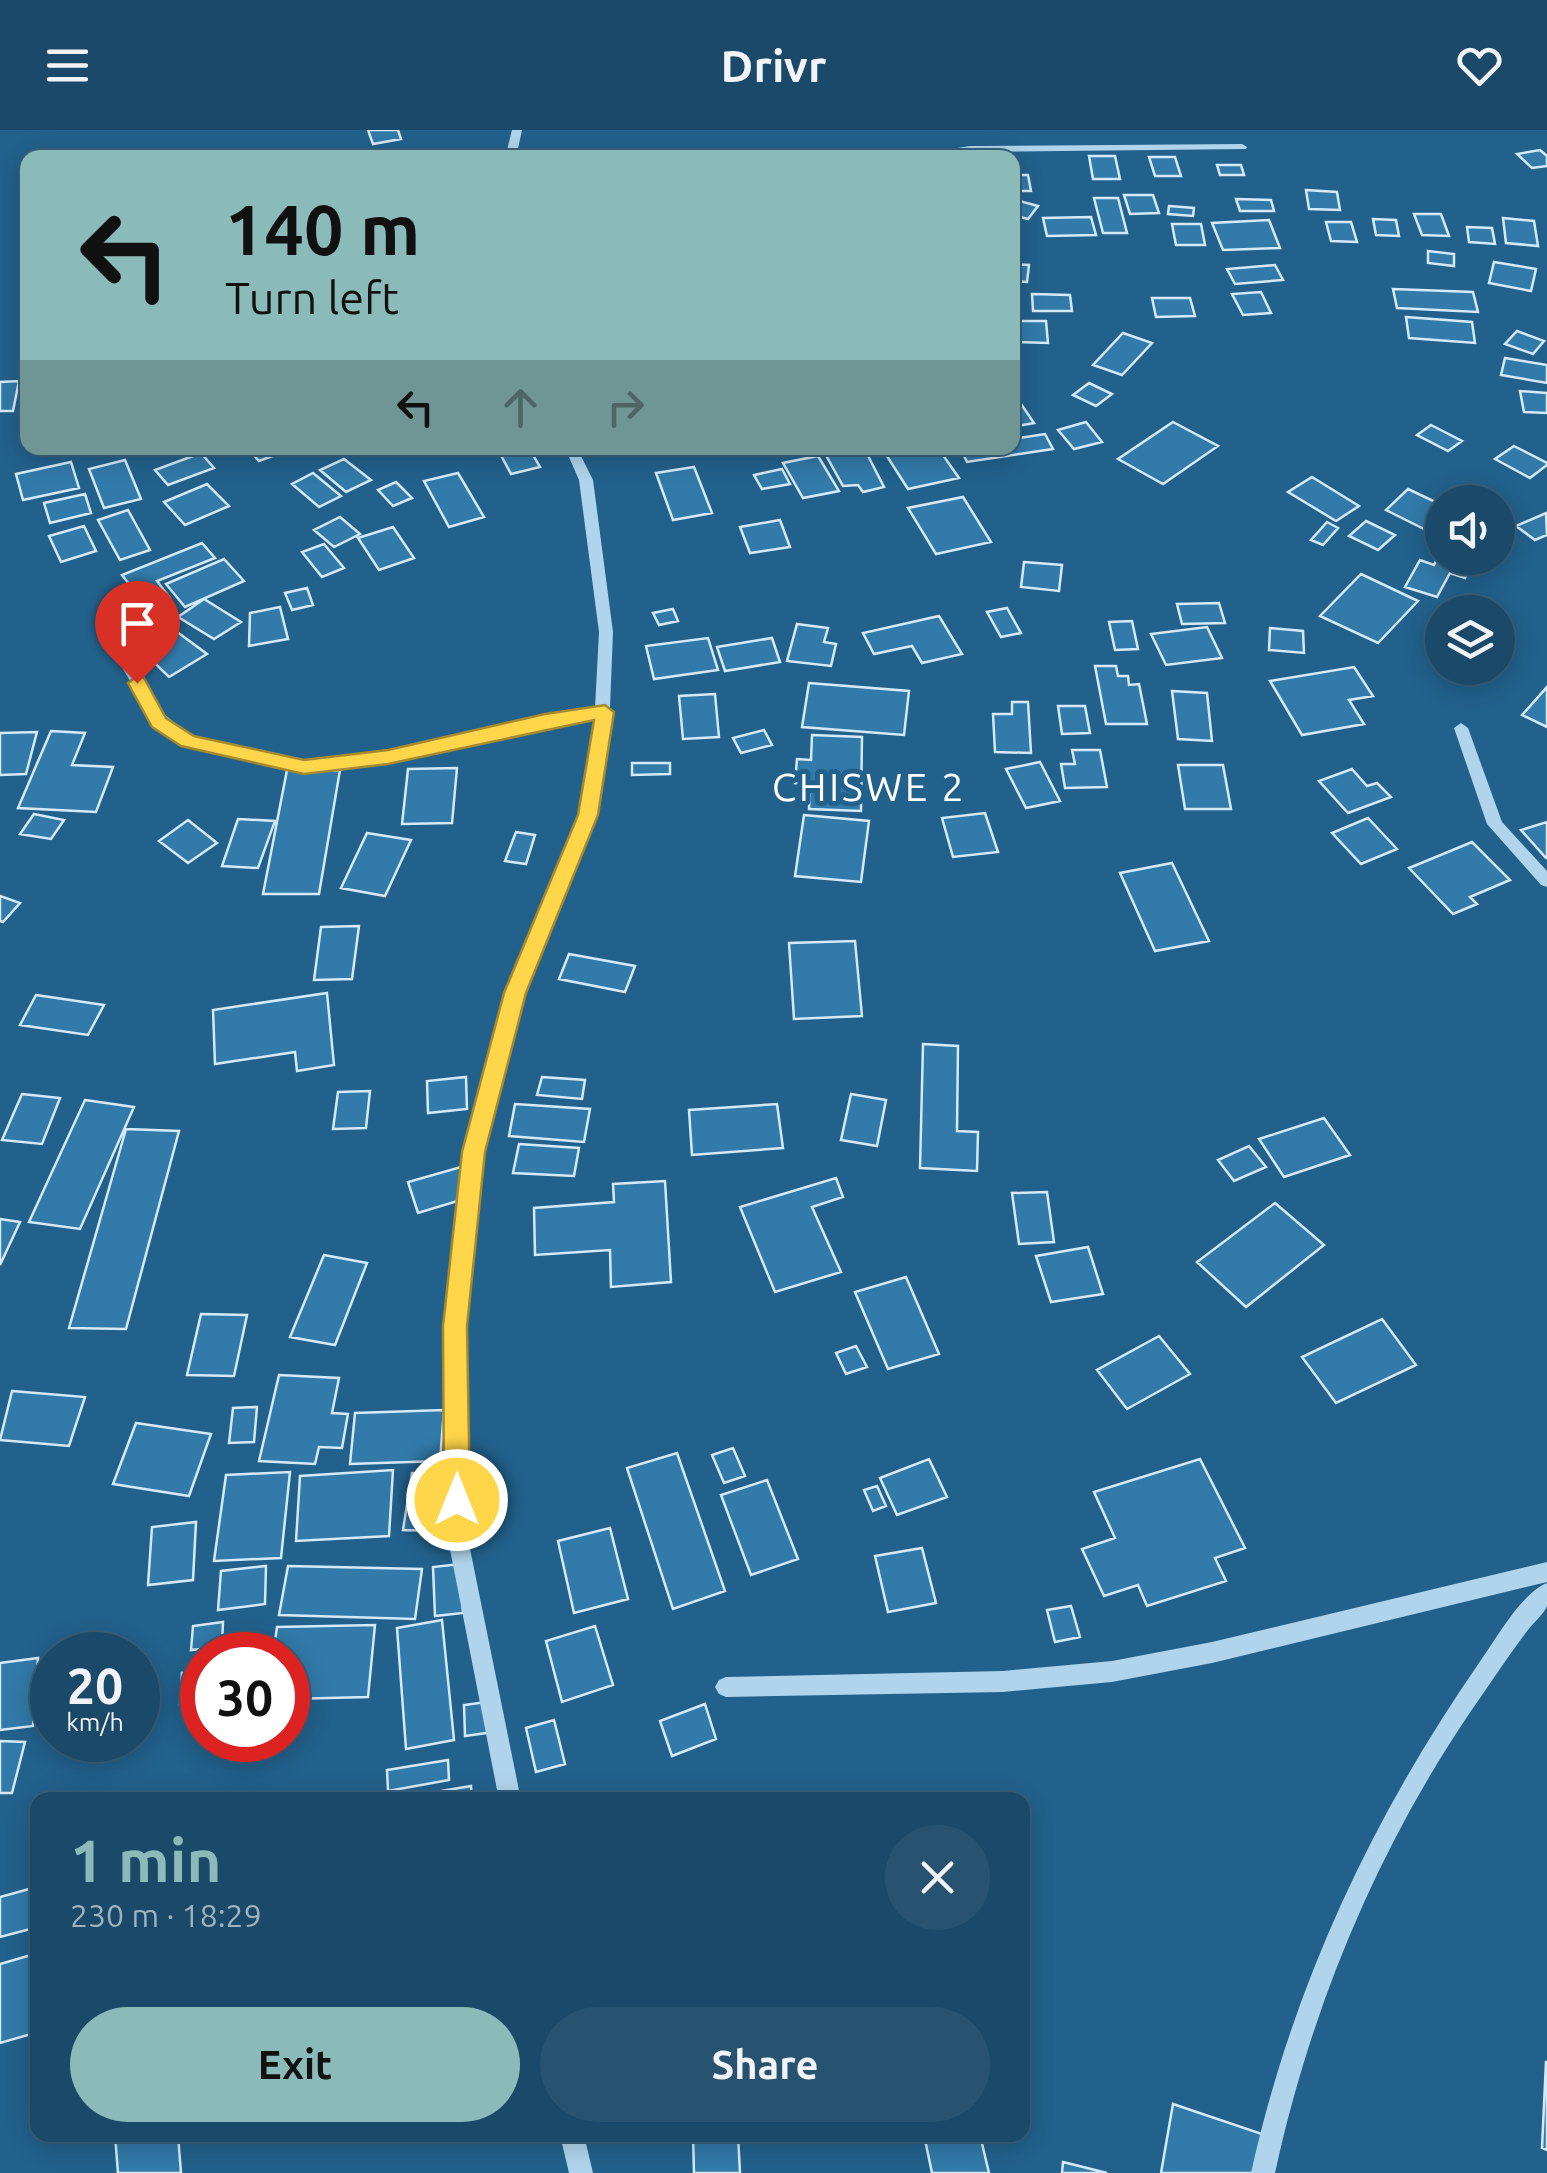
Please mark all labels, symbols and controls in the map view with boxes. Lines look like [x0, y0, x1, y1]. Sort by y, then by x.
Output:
icon: menu [40, 38, 95, 93]
icon: heart [1452, 38, 1507, 93]
text: Drivr [721, 40, 826, 91]
icon: left [60, 190, 190, 320]
text: 140 m [225, 190, 420, 268]
text: Turn left [225, 272, 399, 323]
icon: left [388, 380, 443, 435]
icon: ahead [493, 380, 548, 435]
icon: right [598, 380, 653, 435]
map controls [1425, 485, 1515, 685]
button: sound [1425, 485, 1515, 575]
pin [95, 581, 180, 684]
button: layers [1425, 595, 1515, 685]
icon: arrive [110, 596, 165, 651]
district label: CHISWE 2 [772, 764, 966, 809]
position arrow [405, 1448, 509, 1552]
speed limit sign: 30 [180, 1632, 310, 1762]
text: 20 [67, 1657, 123, 1713]
text: km/h [66, 1708, 124, 1736]
button: close [885, 1825, 990, 1930]
text: 1 min [70, 1826, 222, 1893]
text: 230 m · 18:29 [70, 1897, 262, 1933]
button: Exit [70, 2007, 520, 2122]
button: Share [540, 2007, 990, 2122]

